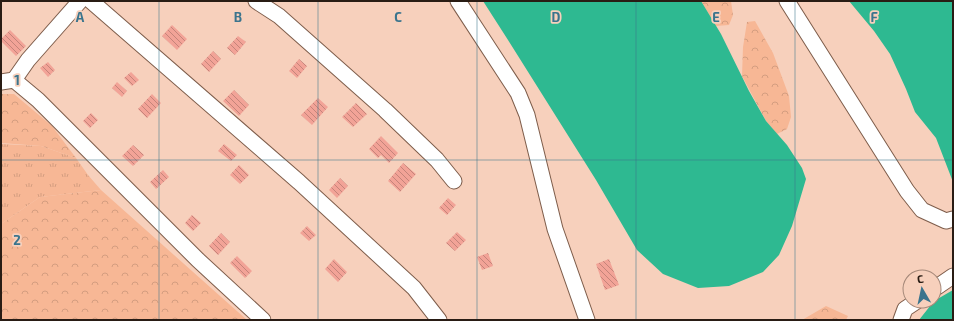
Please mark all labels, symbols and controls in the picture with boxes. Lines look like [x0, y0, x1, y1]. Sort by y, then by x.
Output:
text: A [76, 9, 85, 25]
text: B [234, 9, 242, 25]
text: C [394, 9, 402, 25]
text: D [552, 9, 561, 25]
text: E [712, 9, 720, 25]
text: F [870, 9, 878, 25]
text: 1 [14, 72, 20, 88]
text: 2 [13, 232, 21, 248]
north arrow [902, 269, 942, 309]
text: С [916, 272, 925, 286]

